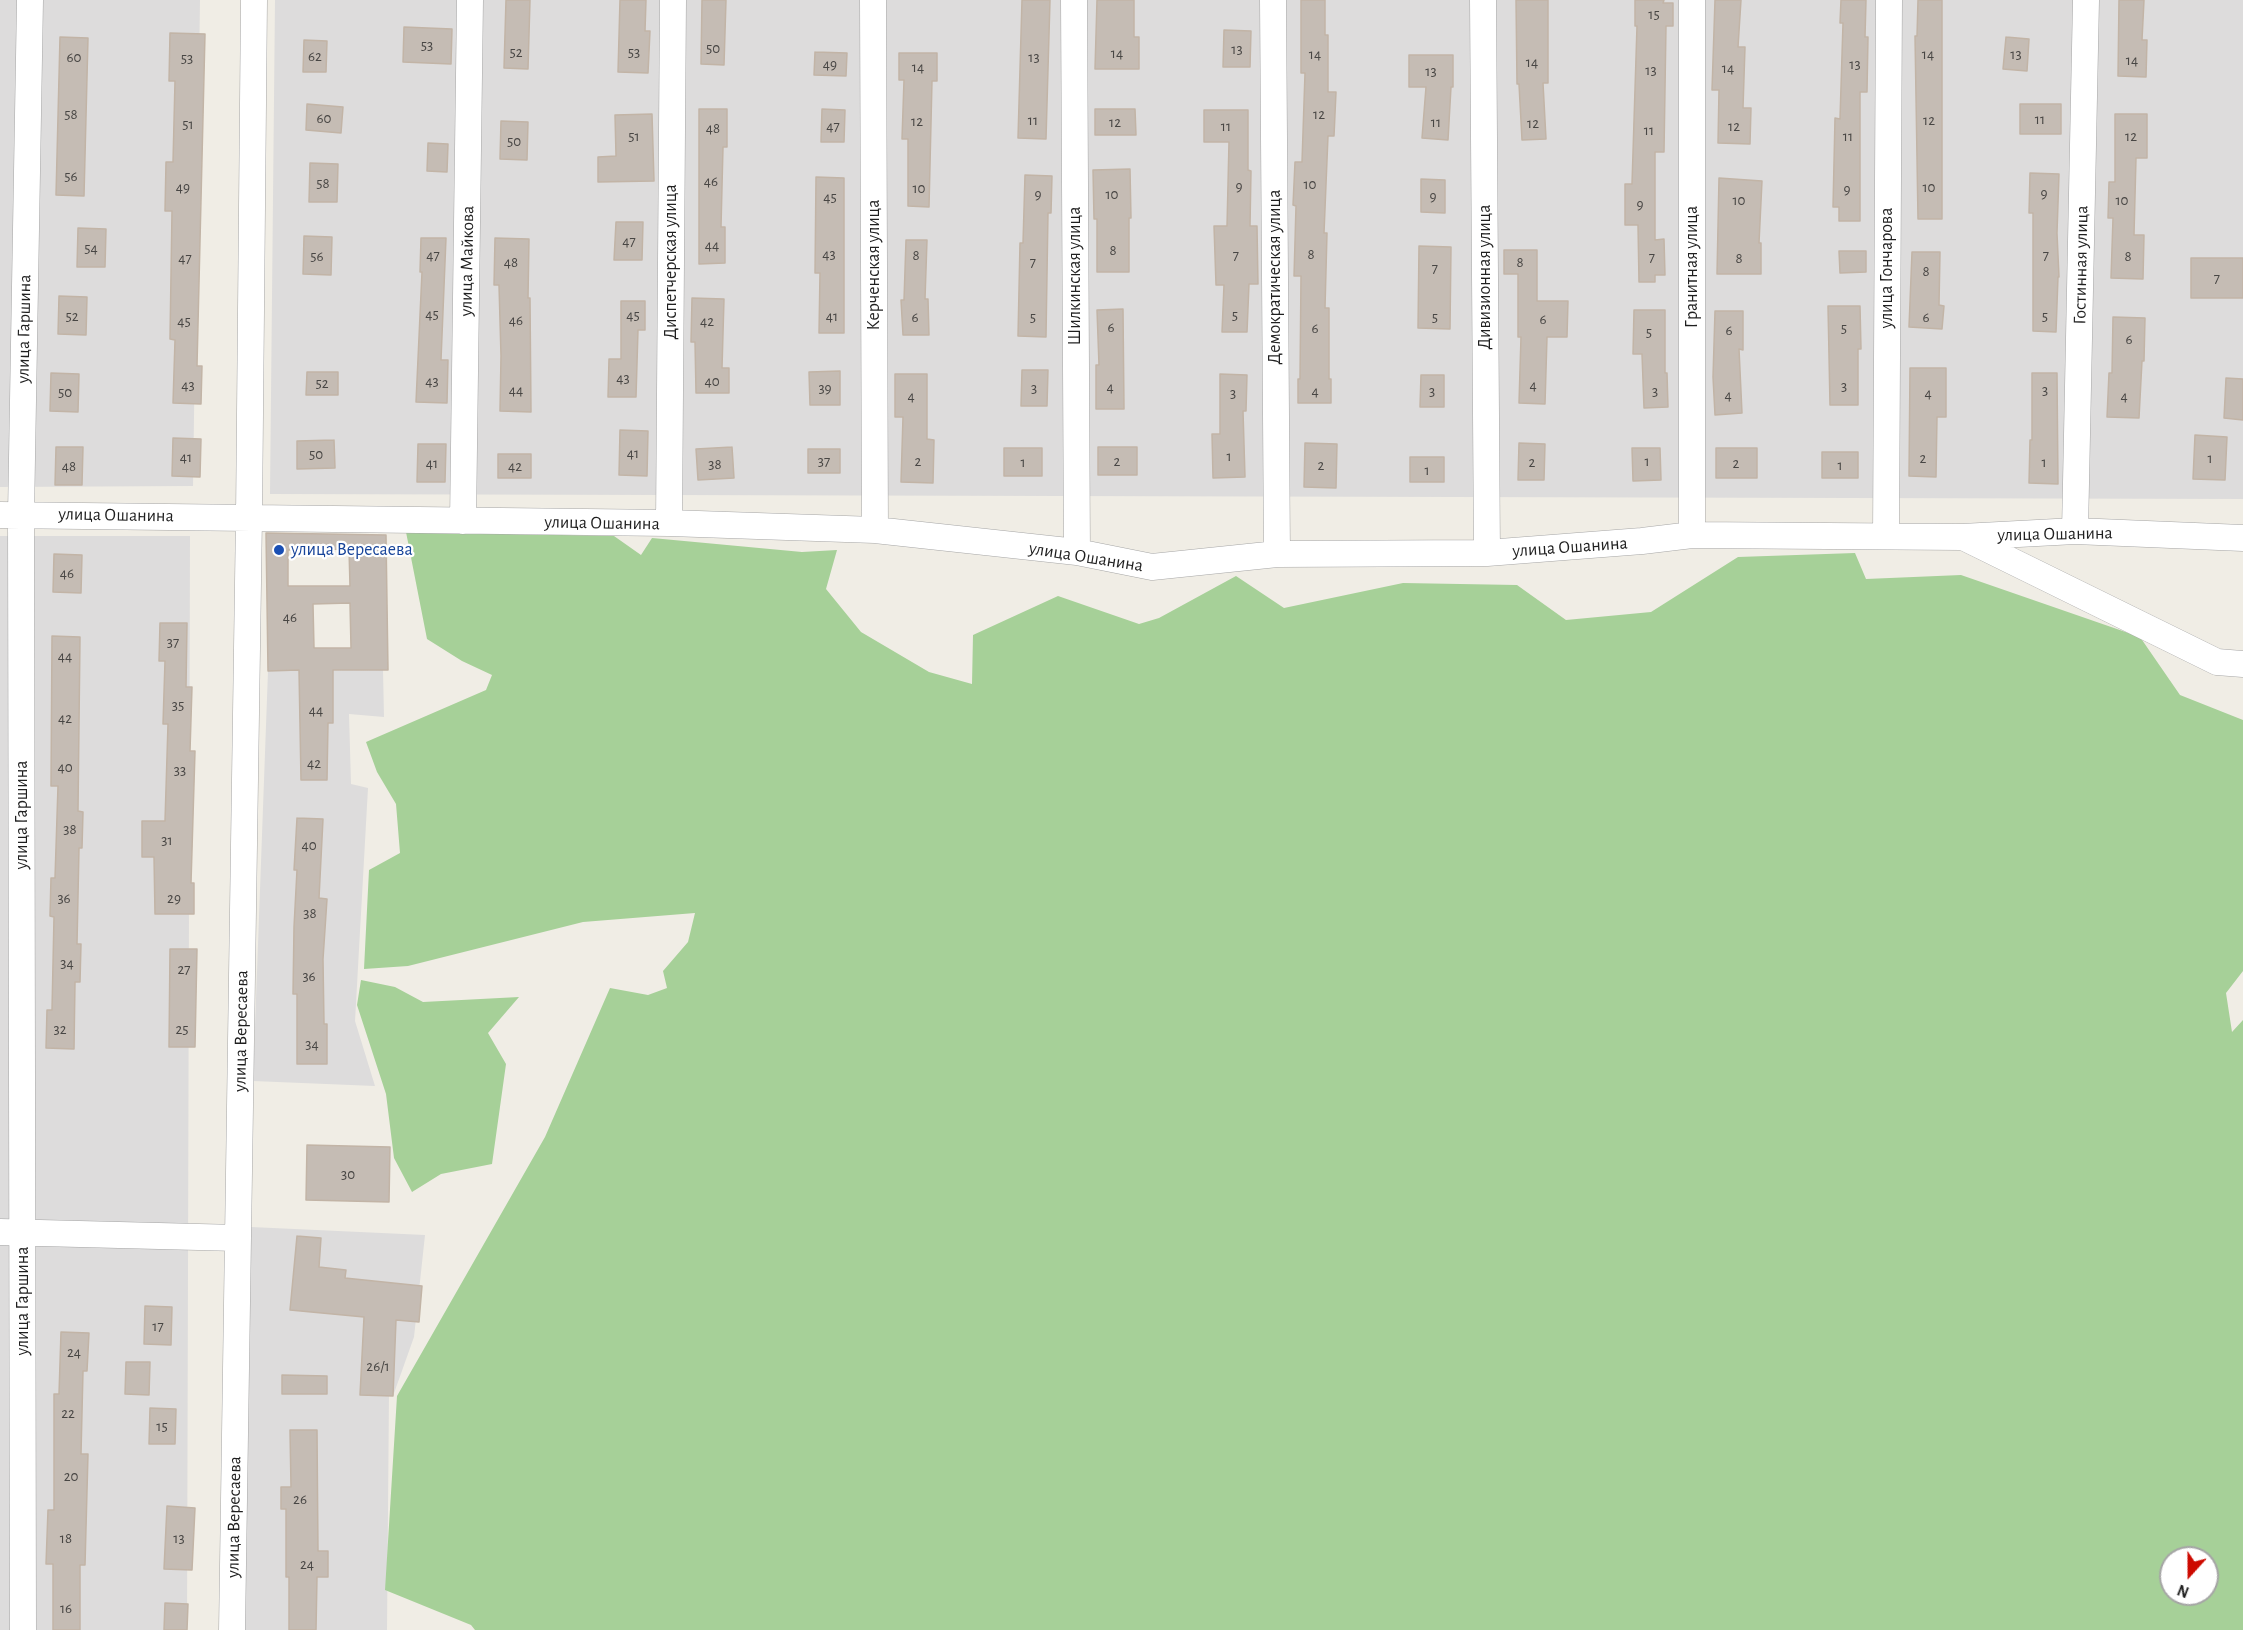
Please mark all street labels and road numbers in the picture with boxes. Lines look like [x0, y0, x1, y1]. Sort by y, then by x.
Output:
street label: Диспетчерская улица [660, 184, 682, 340]
street label: Демократическая улица [1264, 190, 1286, 364]
street label: Керченская улица [863, 200, 885, 330]
street label: улица Майкова [455, 205, 479, 317]
street label: Дивизионная улица [1474, 205, 1496, 349]
street label: Гостинная улица [2069, 205, 2093, 325]
street label: Гранитная улица [1681, 206, 1703, 328]
street label: Шилкинская улица [1064, 207, 1086, 345]
street label: улица Гончарова [1876, 208, 1898, 328]
street label: улица Гаршина [12, 274, 36, 384]
street label: улица Ошанина [58, 503, 174, 527]
street label: улица Ошанина [544, 511, 660, 535]
street label: улица Ошанина [1997, 522, 2113, 546]
street label: улица Ошанина [1512, 532, 1628, 562]
street label: улица Ошанина [1027, 537, 1145, 577]
street label: улица Гаршина [11, 760, 33, 870]
street label: улица Вересаева [229, 970, 253, 1092]
street label: улица Гаршина [12, 1246, 34, 1356]
street label: улица Вересаева [222, 1456, 246, 1578]

